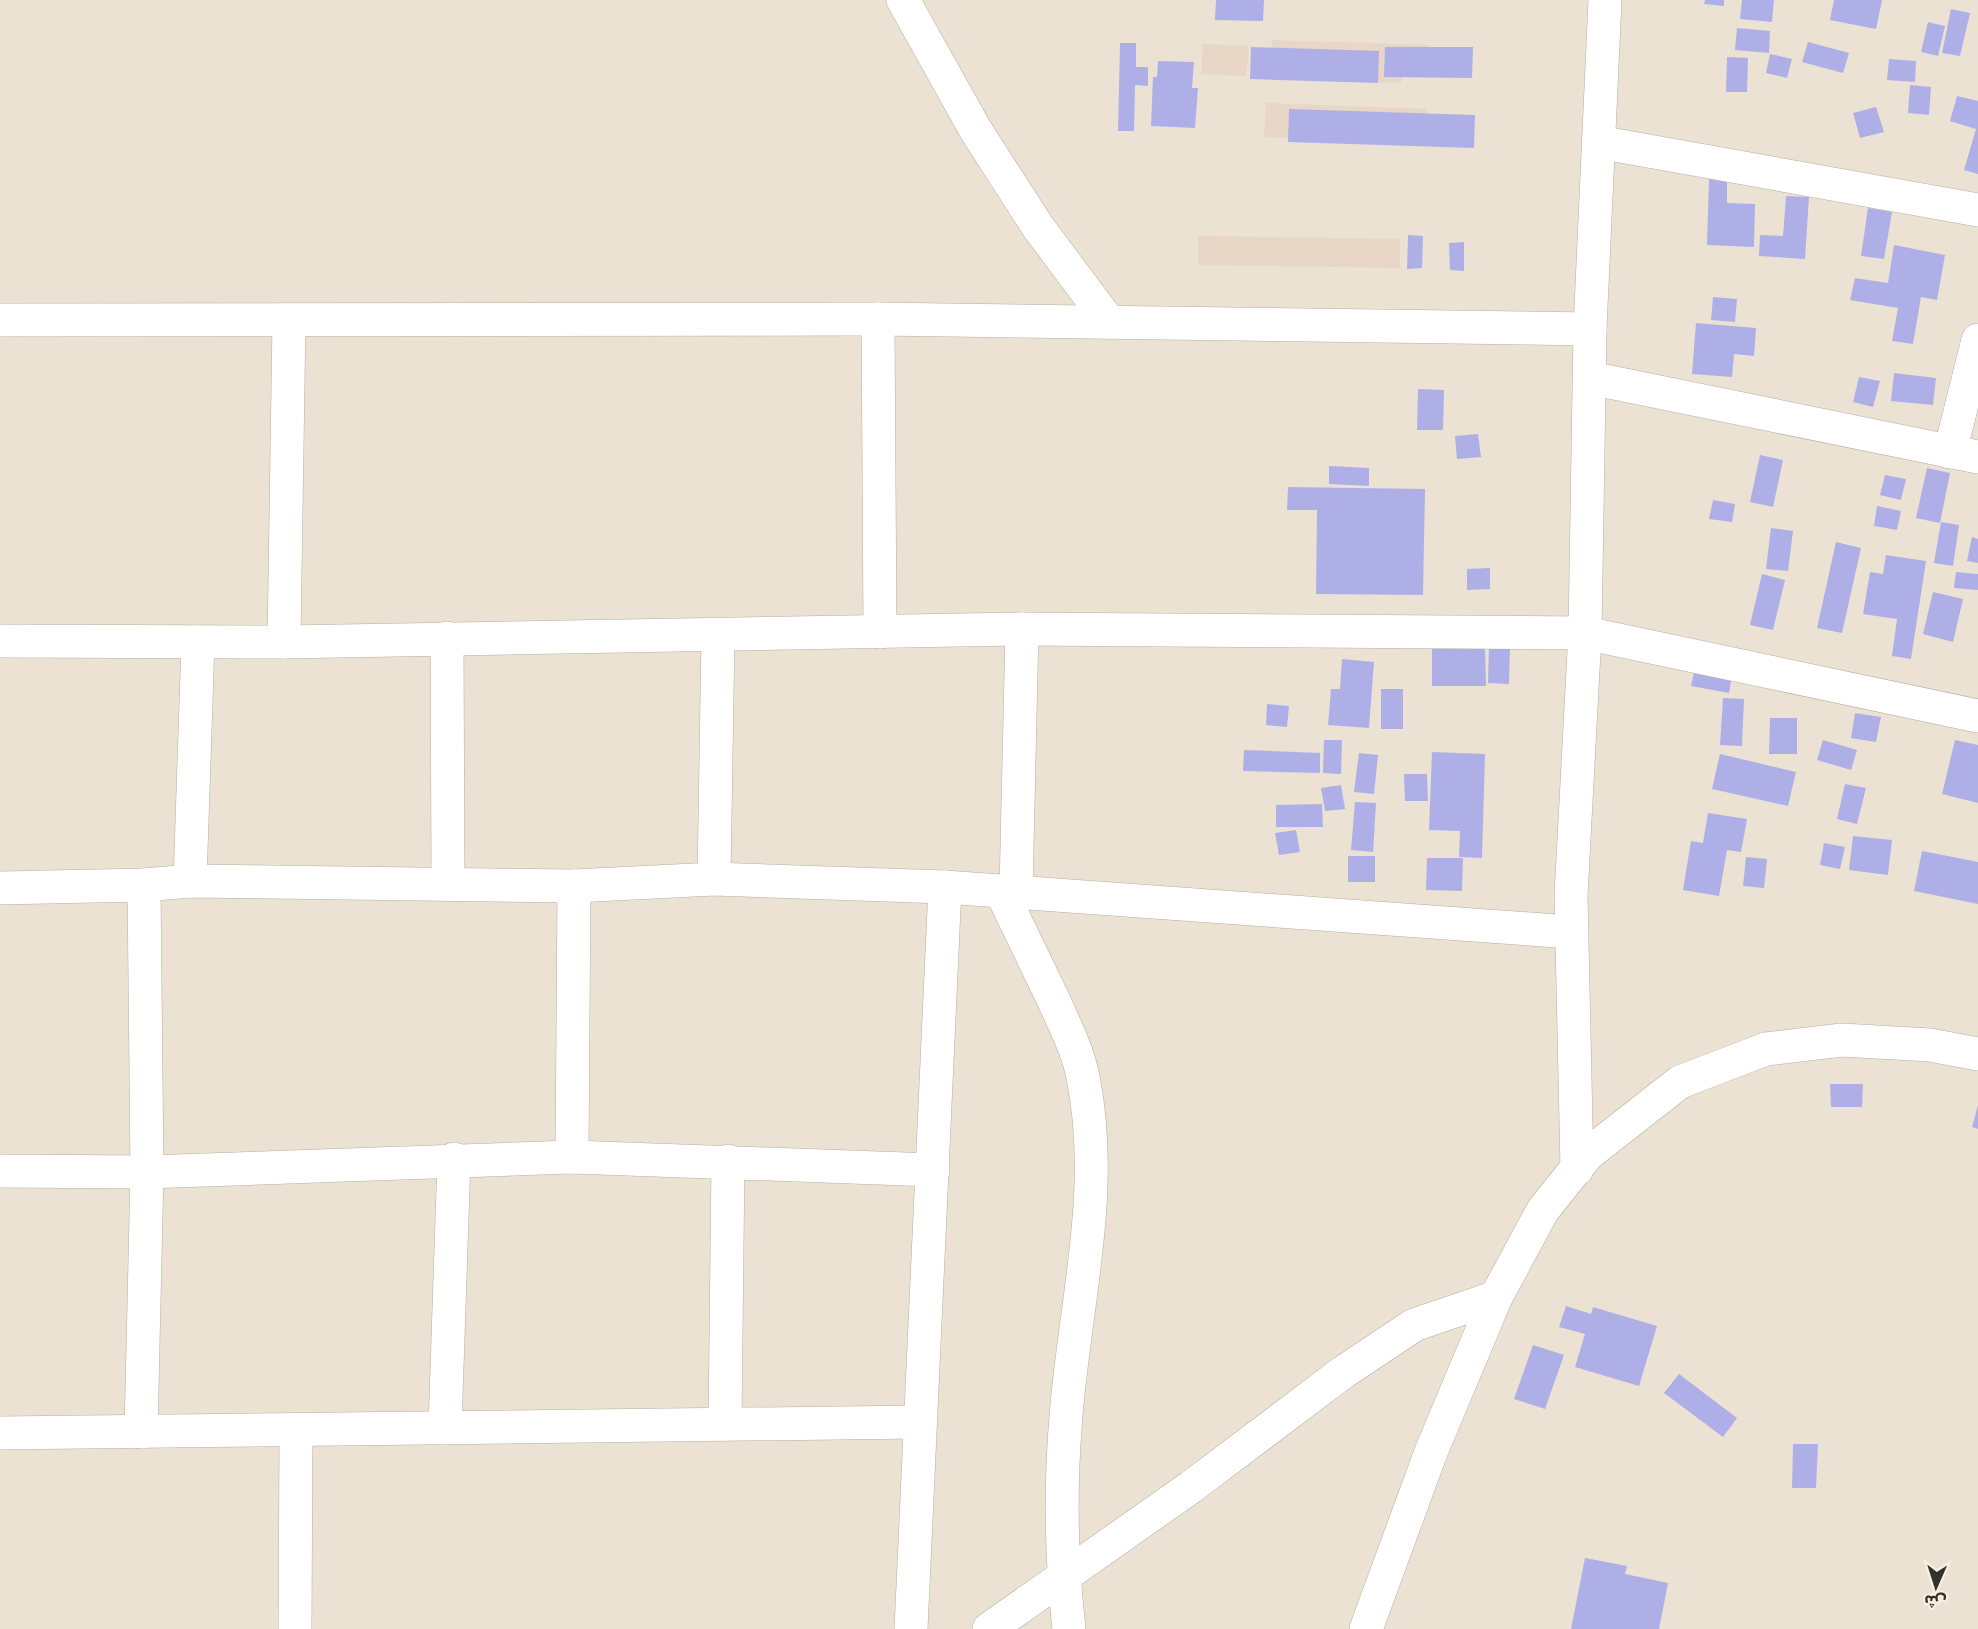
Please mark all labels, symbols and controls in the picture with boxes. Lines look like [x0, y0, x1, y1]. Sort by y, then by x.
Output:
north arrow [1906, 1557, 1966, 1617]
text: ش [1924, 1591, 1947, 1612]

